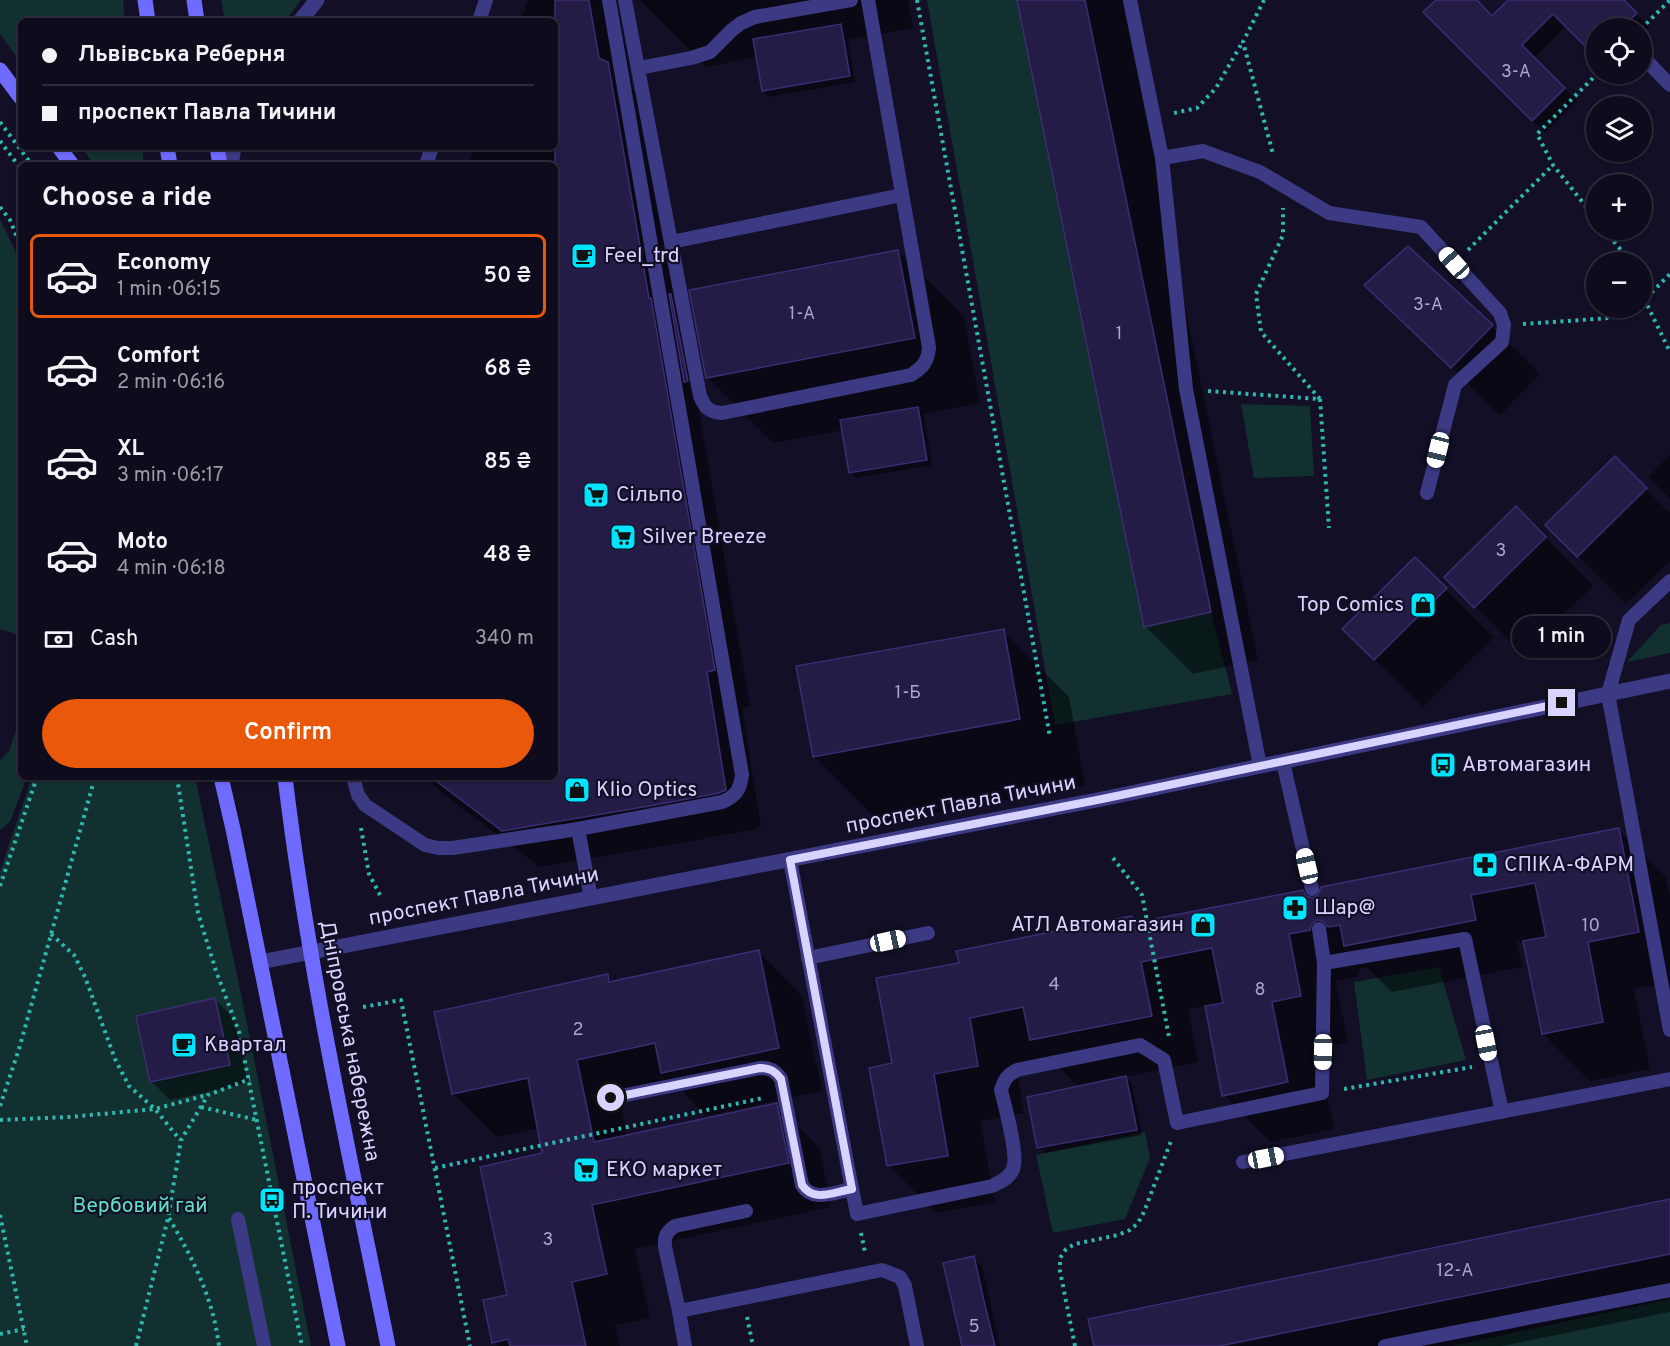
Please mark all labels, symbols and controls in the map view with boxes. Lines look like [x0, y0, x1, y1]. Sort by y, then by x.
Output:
map controls [1586, 18, 1652, 318]
button: locate [1586, 18, 1652, 84]
text: Львівська Реберня [78, 42, 285, 69]
house number: 3-А [1501, 61, 1531, 84]
button: layers [1586, 96, 1652, 162]
text: проспект Павла Тичини [78, 100, 336, 127]
button: + [1586, 174, 1652, 240]
text: Choose a ride [42, 181, 212, 215]
cafe icon: Feel_trd [569, 241, 599, 271]
place label: Feel_trd [604, 243, 679, 270]
car [1435, 244, 1473, 282]
icon: car [45, 249, 99, 303]
text: Economy [117, 250, 211, 277]
button: − [1586, 252, 1652, 318]
text: 50 ₴ [483, 263, 531, 290]
text: 1 min · 06:15 [117, 277, 221, 303]
house number: 3-А [1413, 294, 1443, 317]
house number: 1-А [789, 303, 815, 326]
house number: 1 [1116, 323, 1122, 346]
icon: car [45, 342, 99, 396]
text: Comfort [117, 343, 200, 370]
text: 68 ₴ [484, 356, 531, 383]
text: 2 min · 06:16 [117, 370, 225, 396]
car [1425, 430, 1451, 470]
icon: car [45, 435, 99, 489]
text: XL [117, 436, 144, 463]
text: 85 ₴ [484, 449, 531, 476]
text: 3 min · 06:17 [117, 463, 224, 489]
supermarket icon: Сільпо [581, 480, 611, 510]
place label: Сільпо [616, 482, 683, 509]
supermarket icon: Silver Breeze [608, 522, 638, 552]
place label: Silver Breeze [642, 524, 767, 551]
icon: car [45, 528, 99, 582]
text: Moto [117, 529, 168, 556]
house number: 3 [1496, 540, 1506, 563]
text: 48 ₴ [484, 542, 531, 569]
text: 4 min · 06:18 [117, 556, 226, 582]
shop icon: Top Comics [1408, 590, 1438, 620]
place label: Top Comics [1297, 592, 1404, 619]
callout: 1 min [1512, 616, 1612, 658]
icon: cash [42, 623, 75, 656]
text: 1 min [1538, 624, 1585, 650]
text: Cash [90, 626, 139, 653]
text: 340 m [475, 626, 534, 652]
house number: 1-Б [895, 682, 921, 705]
route end [1548, 689, 1575, 716]
button: Confirm [42, 699, 534, 768]
bus stop icon: Автомагазин [1428, 750, 1458, 780]
place label: Автомагазин [1462, 752, 1591, 779]
street label: проспект Павла Тичини [843, 769, 1079, 841]
shop icon: Klio Optics [562, 775, 592, 805]
place label: Klio Optics [596, 777, 697, 804]
car [1294, 846, 1320, 886]
pharmacy icon: СПІКА-ФАРМ [1470, 850, 1500, 880]
place label: СПІКА-ФАРМ [1504, 852, 1634, 879]
street label: проспект Павла Тичини [366, 861, 602, 933]
pharmacy icon: Шар@ [1280, 893, 1310, 923]
place label: Шар@ [1314, 895, 1375, 922]
shop icon: АТЛ Автомагазин [1188, 910, 1218, 940]
place label: АТЛ Автомагазин [1011, 912, 1184, 939]
house number: 10 [1582, 915, 1600, 938]
street label: Дніпровська набережна [312, 918, 386, 1164]
car [869, 928, 907, 954]
house number: 4 [1048, 974, 1060, 997]
house number: 8 [1255, 979, 1266, 1002]
house number: 2 [572, 1019, 584, 1042]
car [1474, 1024, 1498, 1062]
cafe icon: Квартал [169, 1030, 199, 1060]
place label: Квартал [204, 1032, 287, 1059]
car [1314, 1034, 1332, 1070]
route start [597, 1084, 624, 1111]
car [1247, 1146, 1285, 1170]
supermarket icon: ЕКО маркет [571, 1155, 601, 1185]
place label: ЕКО маркет [606, 1157, 722, 1184]
place label: проспект П. Тичини [292, 1175, 387, 1226]
bus stop icon: проспект П. Тичини [257, 1185, 287, 1215]
park label: Вербовий гай [72, 1193, 208, 1220]
house number: 3 [543, 1229, 553, 1252]
house number: 12-А [1437, 1260, 1473, 1283]
house number: 5 [968, 1316, 980, 1339]

